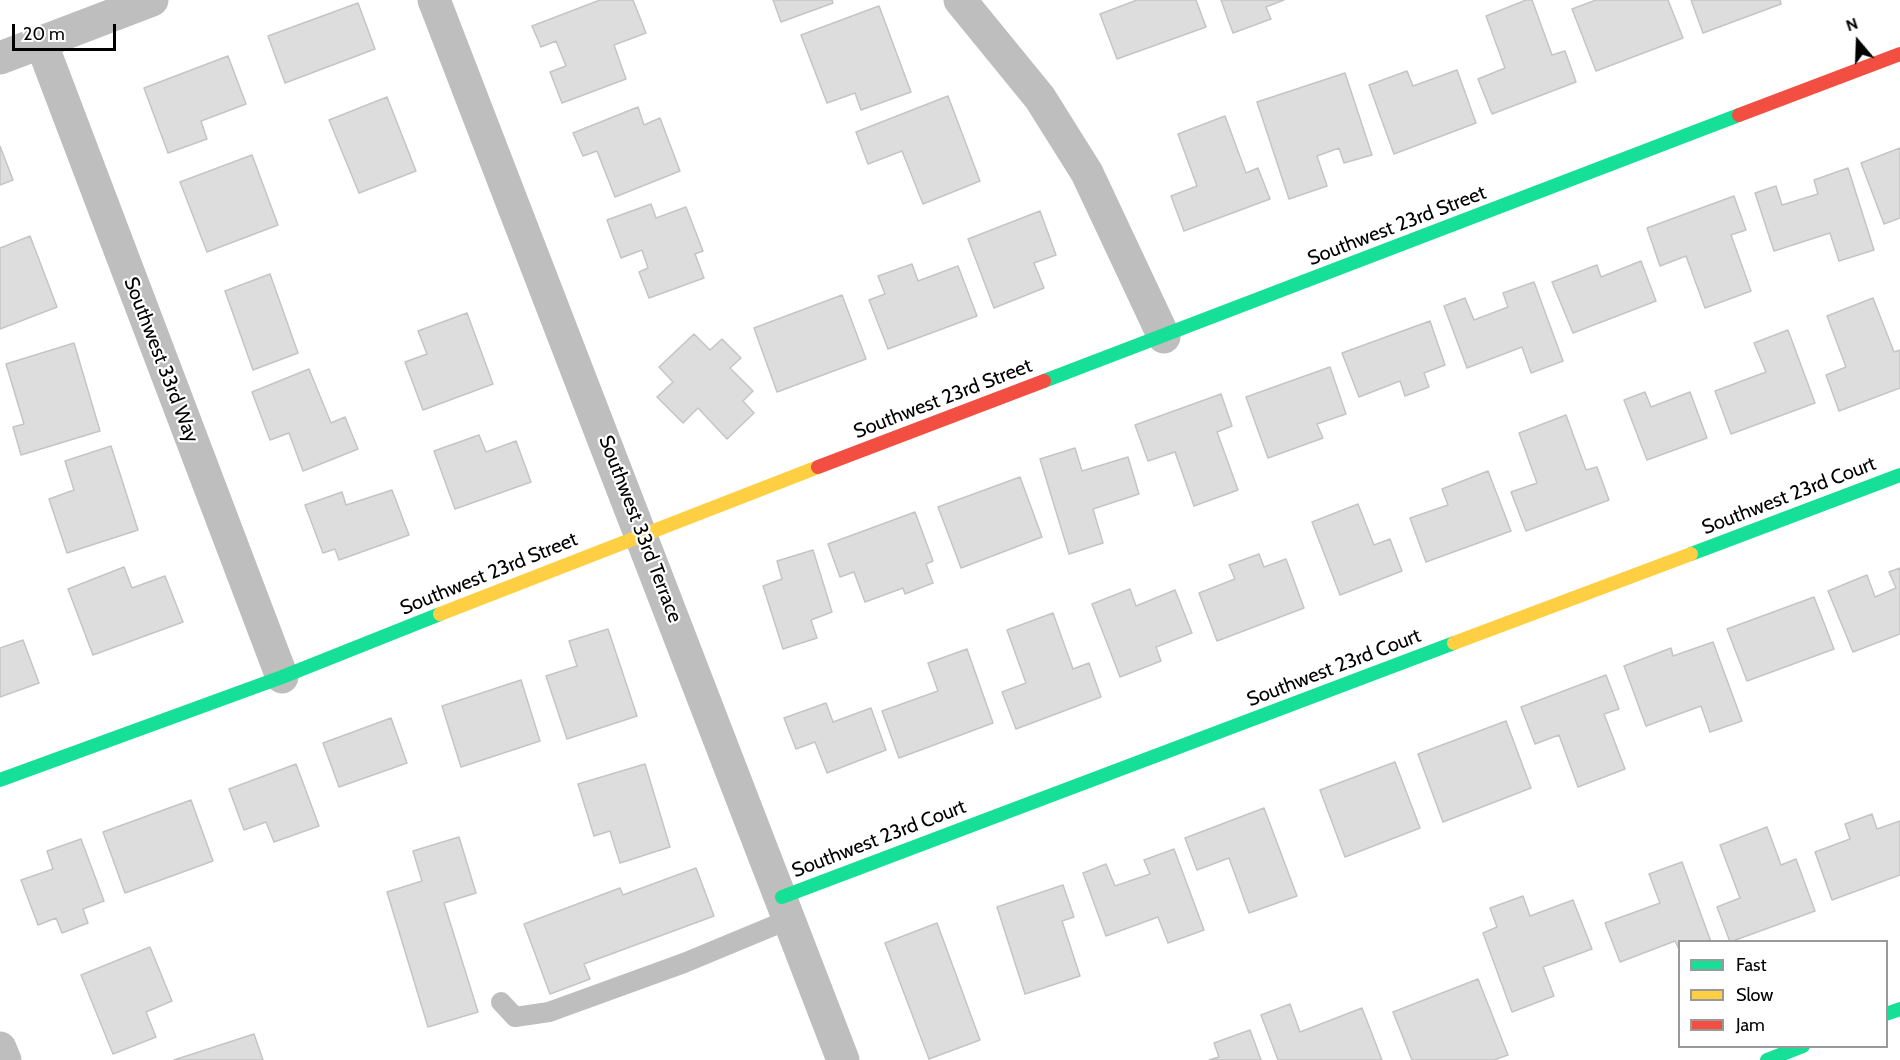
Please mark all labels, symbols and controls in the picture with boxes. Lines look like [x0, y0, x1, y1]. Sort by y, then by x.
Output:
scale bar [15, 12, 118, 50]
north arrow [1828, 12, 1888, 72]
text: N [1844, 14, 1860, 35]
text: 20 m [23, 23, 65, 45]
street label: Southwest 23rd Street [1304, 181, 1490, 271]
street label: Southwest 33rd Way [118, 274, 204, 446]
street label: Southwest 23rd Street [850, 354, 1036, 444]
street label: Southwest 33rd Terrace [593, 432, 687, 626]
street label: Southwest 23rd Court [1699, 452, 1879, 540]
street label: Southwest 23rd Street [397, 527, 581, 621]
street label: Southwest 23rd Court [1244, 624, 1424, 712]
street label: Southwest 23rd Court [789, 795, 969, 883]
legend [1678, 940, 1888, 1048]
text: Fast [1736, 954, 1767, 976]
text: Slow [1736, 984, 1773, 1006]
text: Jam [1736, 1014, 1765, 1036]

